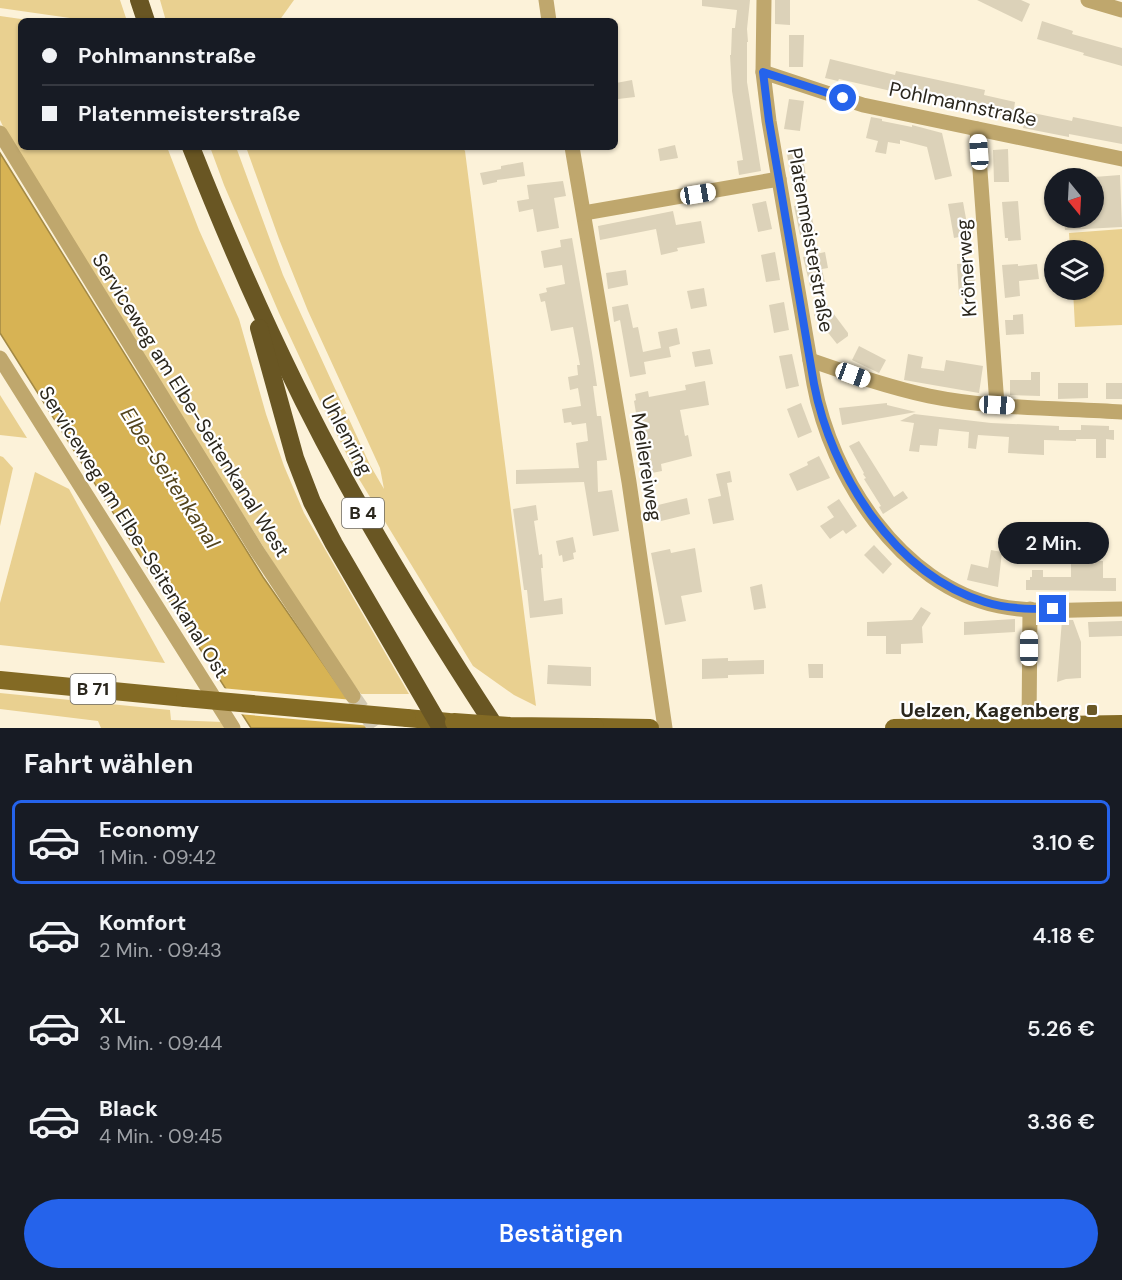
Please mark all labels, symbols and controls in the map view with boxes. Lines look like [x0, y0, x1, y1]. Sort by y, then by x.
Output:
text: Pohlmannstraße [78, 41, 256, 70]
street label: Pohlmannstraße [887, 76, 1039, 132]
route start [829, 84, 856, 111]
text: Platenmeisterstraße [78, 99, 301, 128]
car [969, 133, 989, 171]
street label: Platenmeisterstraße [782, 146, 840, 334]
north arrow [1044, 168, 1104, 228]
map controls [1044, 168, 1104, 300]
car [679, 182, 717, 206]
street label: Krönerweg [950, 218, 982, 318]
button: layers [1044, 240, 1104, 300]
street label: Serviceweg am Elbe-Seitenkanal West [87, 249, 295, 561]
car [833, 360, 873, 390]
street label: Serviceweg am Elbe-Seitenkanal Ost [33, 381, 235, 683]
street label: Uhlenring [315, 391, 379, 479]
car [979, 395, 1015, 415]
water label: Elbe-Seitenkanal [115, 403, 225, 553]
street label: Meilereiweg [626, 411, 668, 523]
road number: B 4 [342, 498, 384, 528]
callout: 2 Min. [998, 522, 1108, 564]
text: 2 Min. [1026, 530, 1081, 556]
route end [1039, 595, 1066, 622]
car [1020, 630, 1038, 666]
road number: B 71 [70, 674, 116, 704]
place label: Uelzen, Kagenberg [900, 697, 1080, 723]
marker: Uelzen, Kagenberg [1085, 703, 1099, 717]
text: Fahrt wählen [24, 746, 194, 781]
icon: car [27, 815, 81, 869]
text: Economy [99, 815, 199, 844]
text: 3.10 € [1032, 828, 1095, 857]
text: 1 Min. · 09:42 [99, 844, 216, 870]
icon: car [27, 908, 81, 962]
text: Komfort [99, 908, 186, 937]
text: 4.18 € [1032, 921, 1095, 950]
text: 2 Min. · 09:43 [99, 937, 222, 963]
icon: car [27, 1001, 81, 1055]
text: XL [99, 1001, 126, 1030]
text: 5.26 € [1027, 1014, 1095, 1043]
text: 3 Min. · 09:44 [99, 1030, 222, 1056]
icon: car [27, 1094, 81, 1148]
text: Black [99, 1094, 158, 1123]
text: 3.36 € [1027, 1107, 1095, 1136]
text: 4 Min. · 09:45 [99, 1123, 223, 1149]
button: Bestätigen [24, 1199, 1098, 1268]

